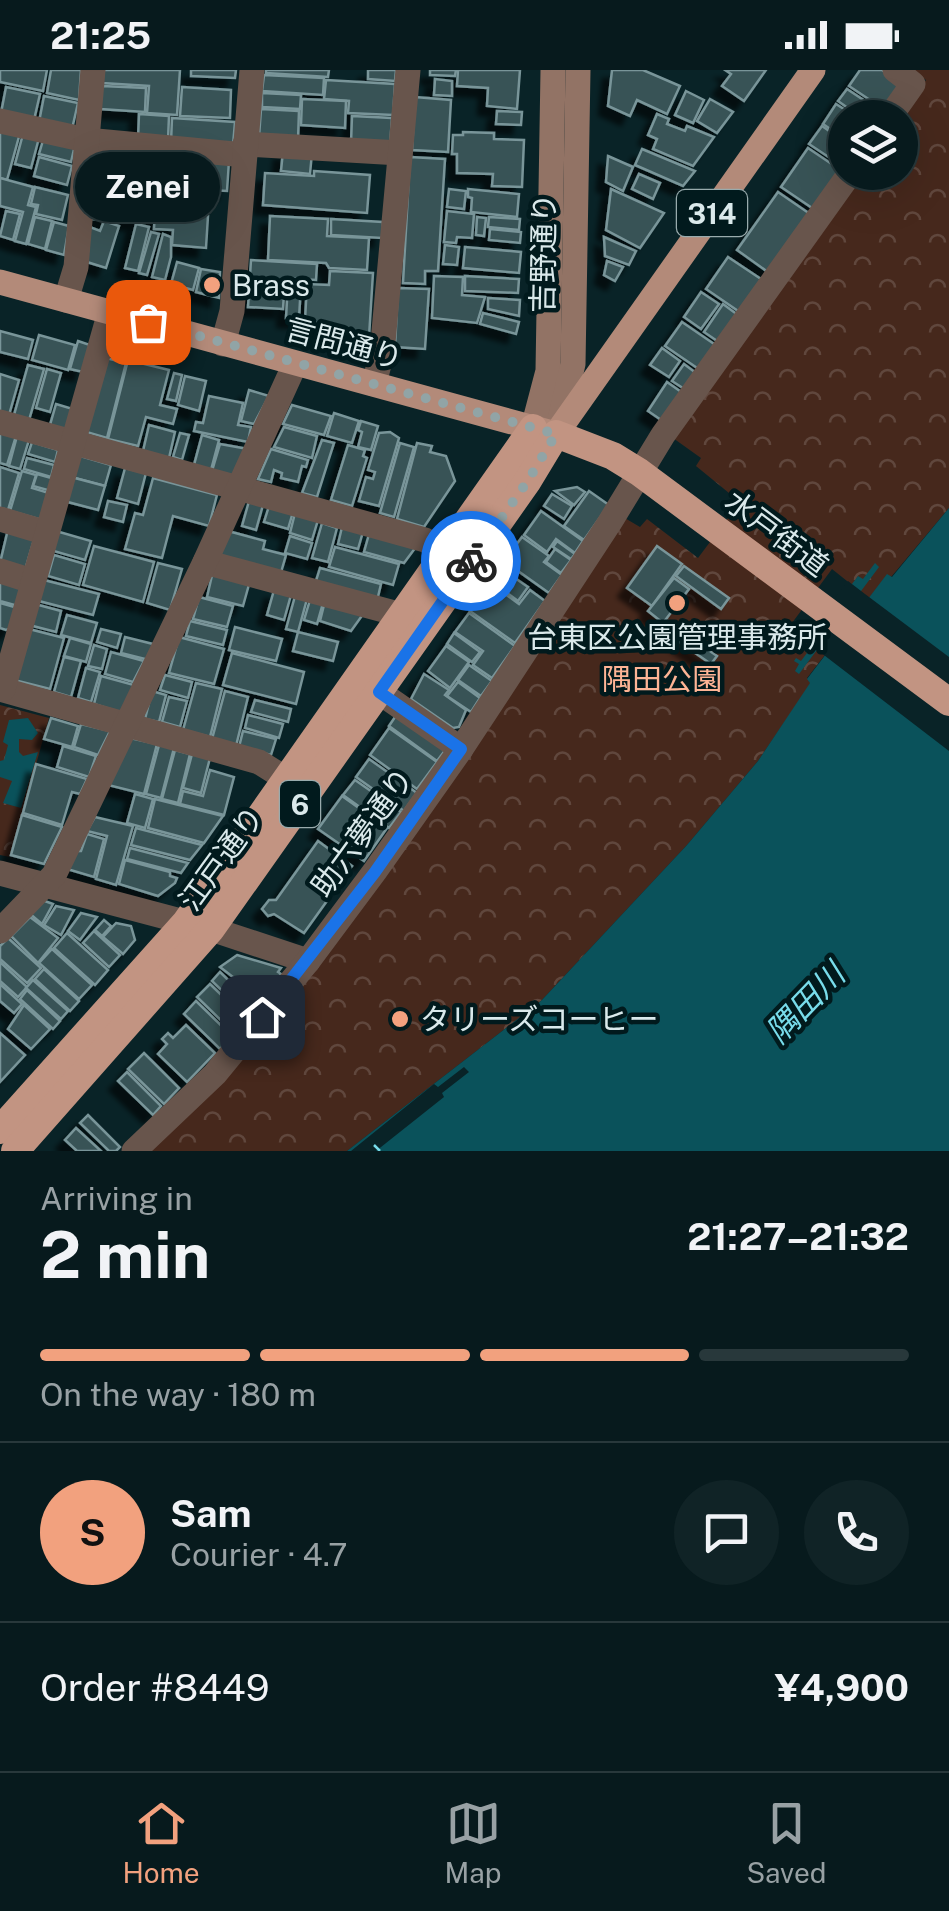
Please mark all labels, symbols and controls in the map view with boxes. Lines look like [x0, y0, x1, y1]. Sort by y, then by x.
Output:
text: 21:25 [50, 13, 151, 58]
map controls [828, 100, 918, 190]
button: layers [828, 100, 918, 190]
callout: Zenei [76, 152, 220, 222]
text: Zenei [105, 168, 190, 205]
road number: 314 [677, 190, 747, 236]
street label: 吉野通り [524, 193, 562, 313]
place label: Brass [232, 267, 310, 303]
marker: Brass [201, 274, 223, 296]
pin [106, 280, 191, 365]
icon: bag [121, 295, 176, 350]
street label: 言問通り [281, 310, 407, 376]
street label: 水戸街道 [718, 483, 836, 583]
courier [421, 511, 521, 611]
icon: bike [444, 534, 499, 589]
marker: 台東区公園管理事務所 [666, 592, 688, 614]
place label: 台東区公園管理事務所 [527, 619, 827, 655]
park label: 隅田公園 [602, 661, 722, 697]
street label: 助六夢通り [303, 761, 421, 903]
road number: 6 [280, 781, 320, 827]
street label: 江戸通り [171, 799, 271, 917]
water label: 隅田川 [758, 953, 854, 1050]
pin [220, 975, 305, 1060]
icon: home [235, 990, 290, 1045]
place label: タリーズコーヒー [420, 1001, 659, 1037]
marker: タリーズコーヒー [389, 1008, 411, 1030]
text: Arriving in [40, 1180, 193, 1217]
text: 21:27–21:32 [687, 1214, 909, 1259]
text: 2 min [40, 1216, 210, 1293]
text: On the way · 180 m [40, 1376, 316, 1413]
button: chat [674, 1480, 779, 1585]
button: phone [804, 1480, 909, 1585]
text: Sam [170, 1491, 252, 1536]
text: S [79, 1510, 106, 1555]
text: Courier · 4.7 [170, 1536, 347, 1573]
text: Order #8449 [40, 1665, 269, 1710]
text: ¥4,900 [775, 1665, 909, 1710]
tab: Home [122, 1796, 200, 1889]
tab: Map [445, 1796, 501, 1889]
tab: Saved [746, 1796, 827, 1889]

